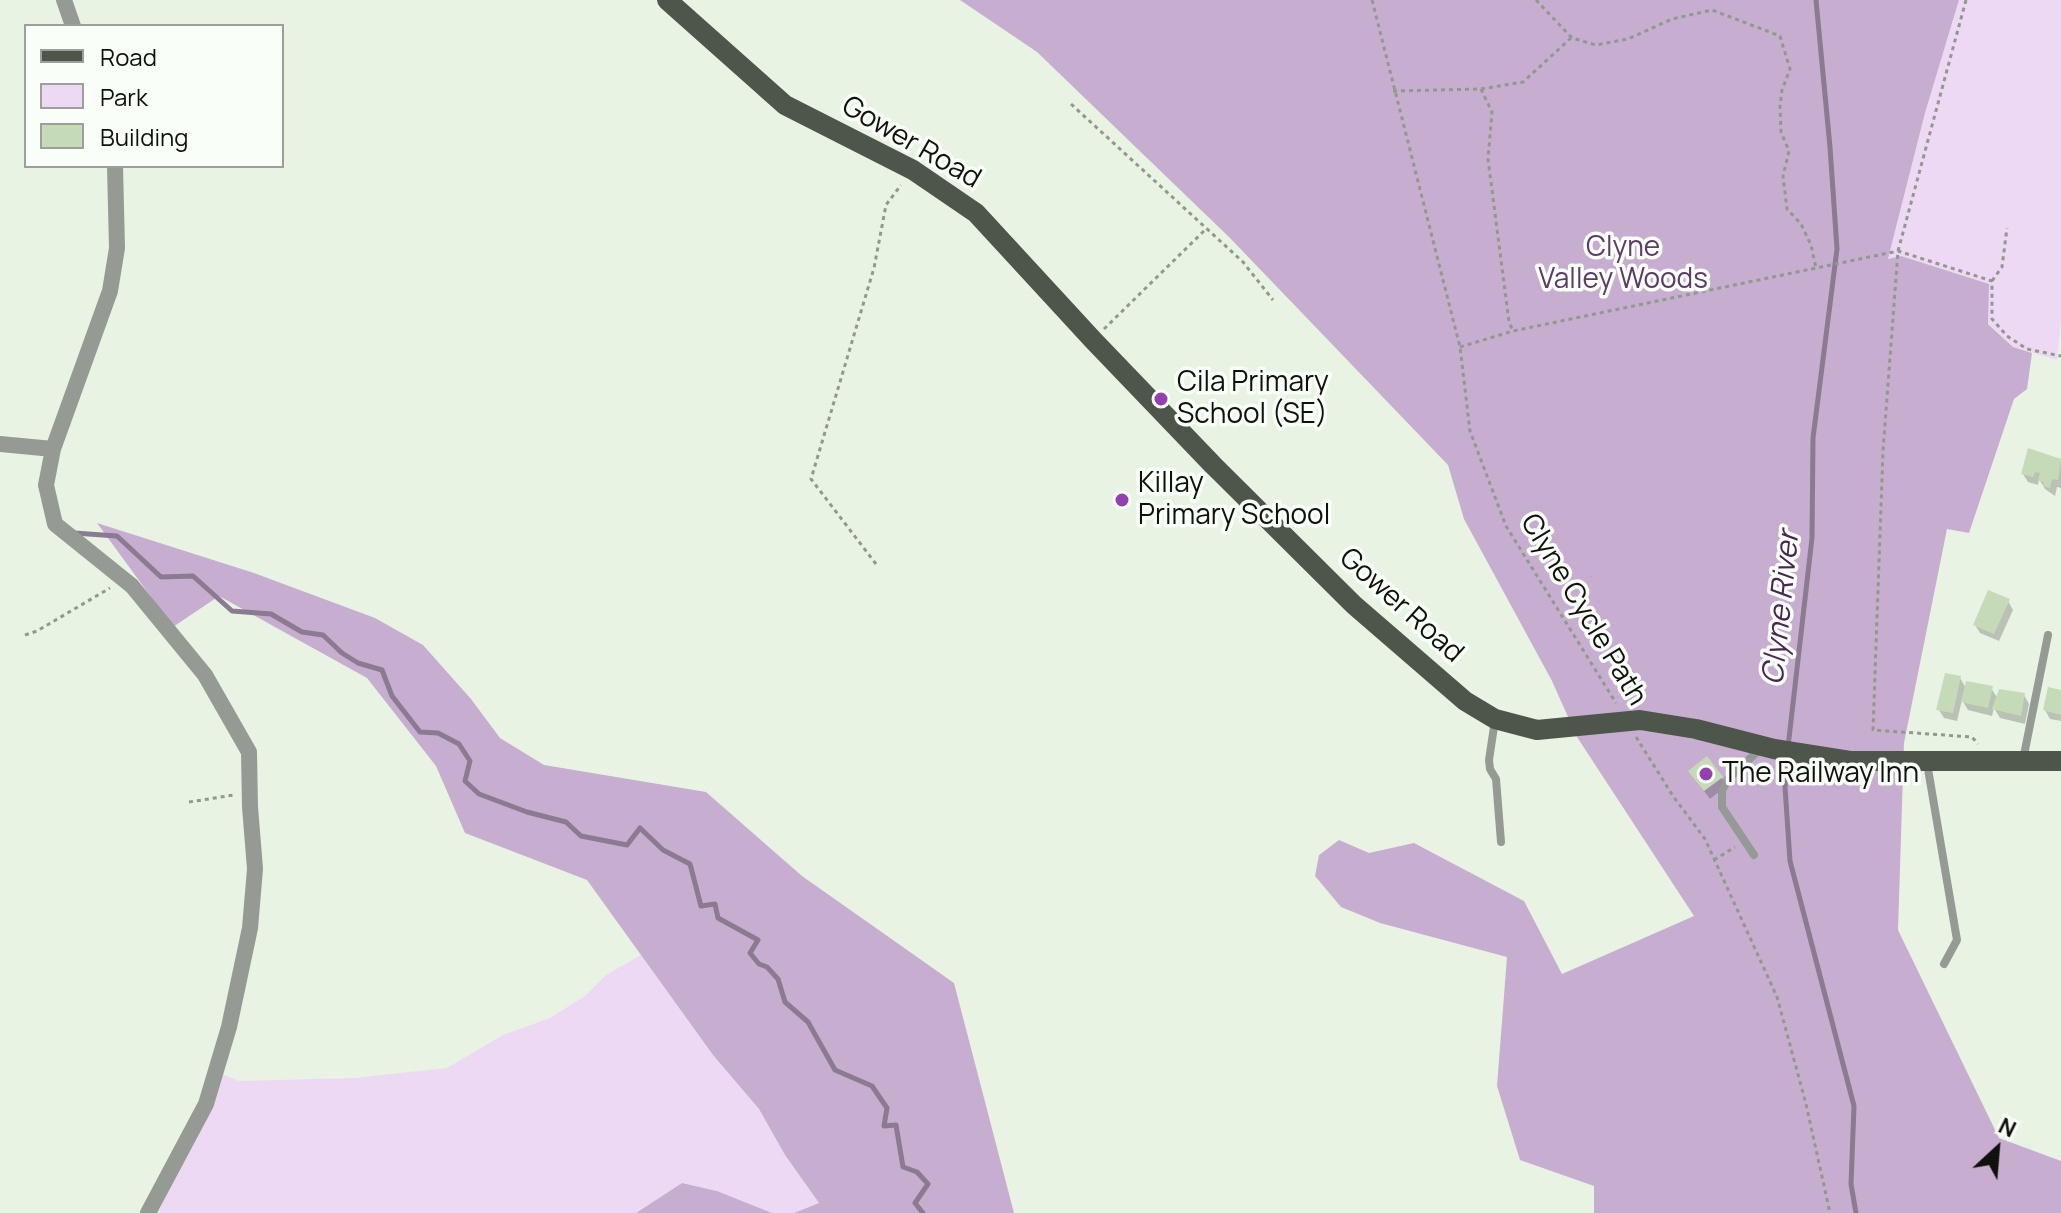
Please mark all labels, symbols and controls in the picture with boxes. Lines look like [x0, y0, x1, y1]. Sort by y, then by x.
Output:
legend [24, 24, 284, 168]
text: Road [100, 40, 157, 73]
text: Park [100, 80, 148, 113]
street label: Gower Road [835, 90, 987, 196]
text: Building [100, 120, 188, 153]
park label: Clyne Valley Woods [1538, 231, 1708, 297]
place label: Cila Primary School (SE) [1177, 366, 1329, 432]
marker: Cila Primary School (SE) [1152, 390, 1170, 408]
place label: Killay Primary School [1138, 467, 1330, 533]
marker: Killay Primary School [1113, 491, 1131, 509]
street label: Clyne Cycle Path [1513, 508, 1653, 712]
water label: Clyne River [1756, 529, 1808, 687]
street label: Gower Road [1332, 542, 1470, 670]
place label: The Railway Inn [1722, 757, 1919, 791]
marker: The Railway Inn [1697, 765, 1715, 783]
north arrow [1957, 1109, 2037, 1189]
text: N [1994, 1110, 2021, 1144]

